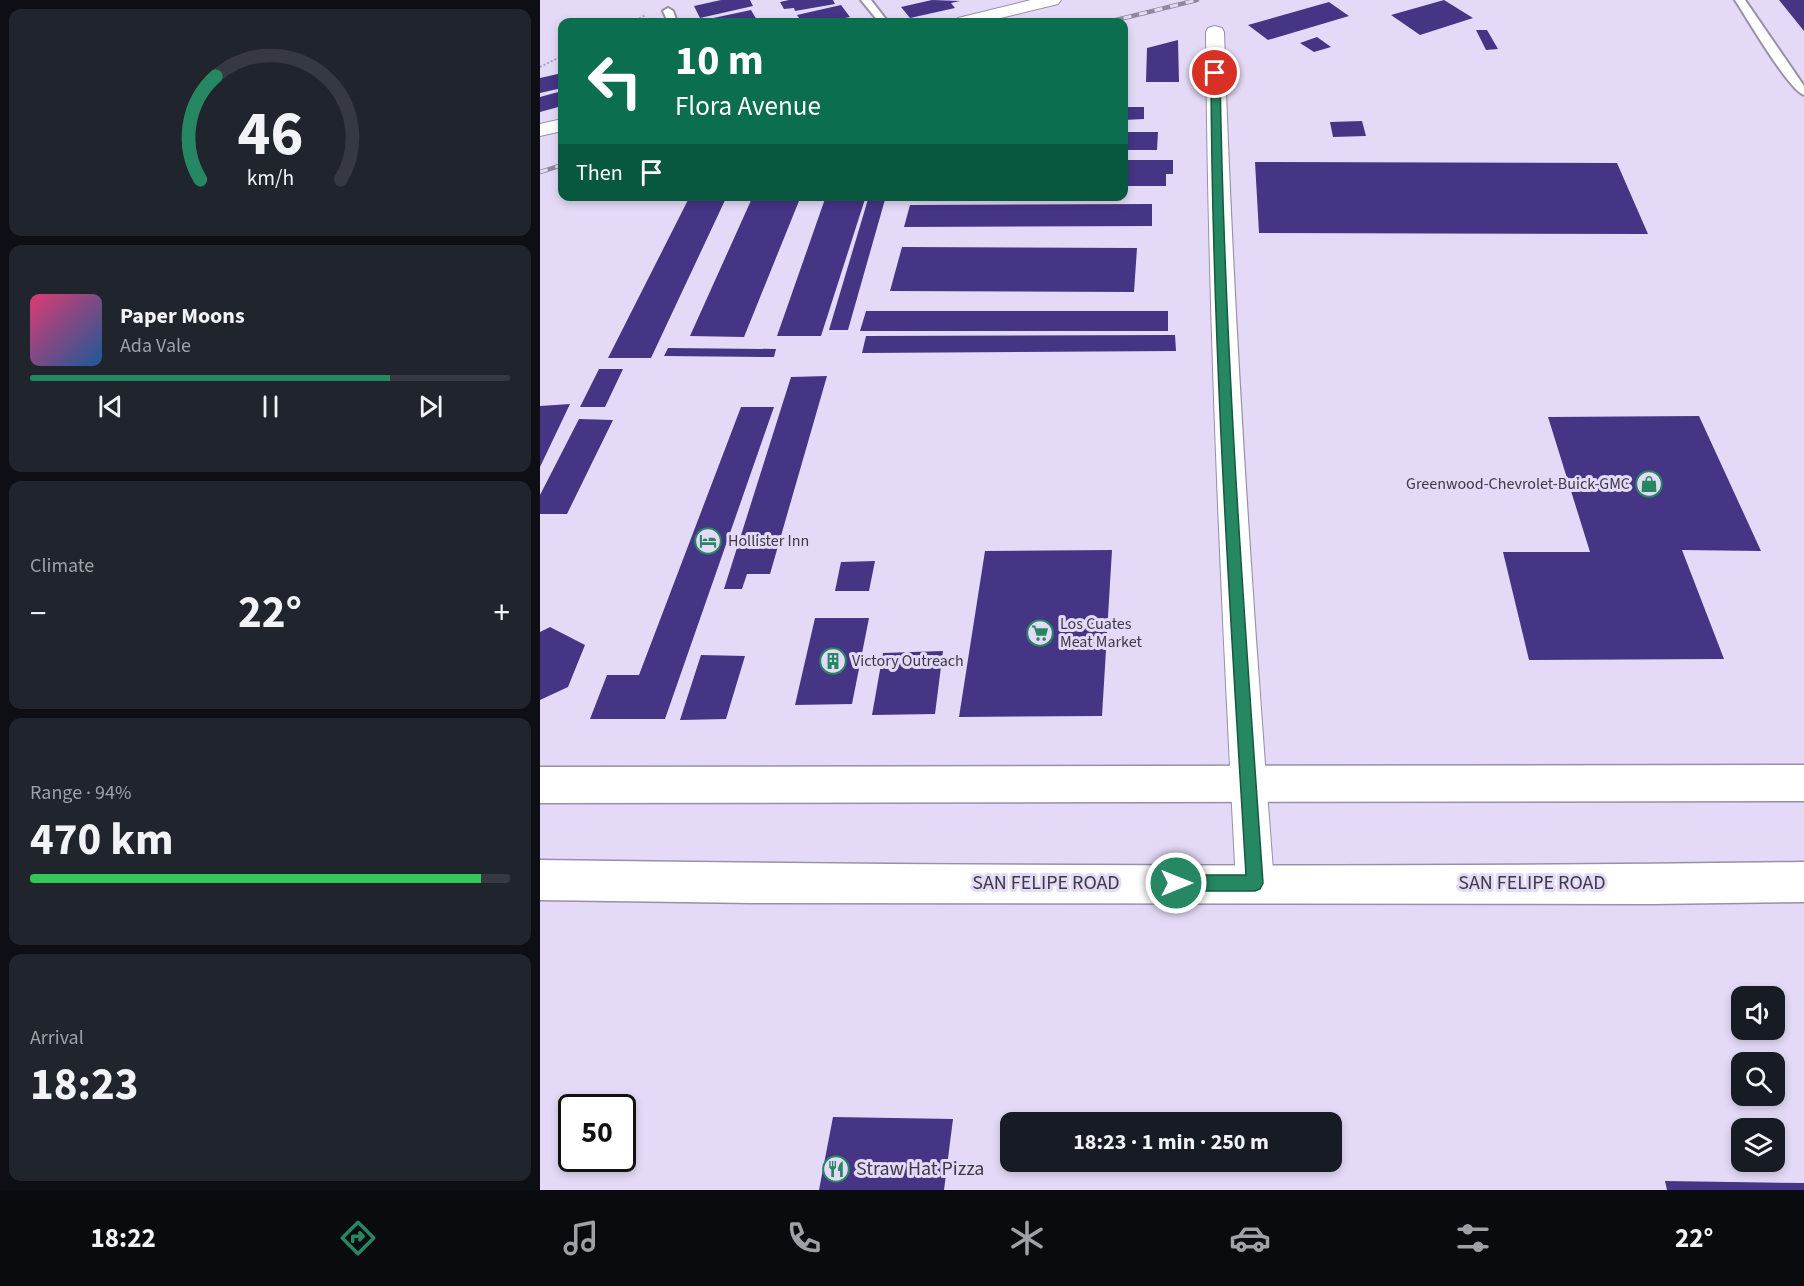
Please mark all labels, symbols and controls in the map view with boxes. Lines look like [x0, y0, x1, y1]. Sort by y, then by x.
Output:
text: 10 m [675, 31, 764, 91]
icon: left [576, 42, 654, 120]
pin [1189, 47, 1240, 98]
icon: arrive [1198, 56, 1231, 89]
text: Flora Avenue [675, 87, 821, 126]
text: 46 [237, 90, 303, 179]
icon: arrive [635, 156, 668, 189]
text: Then [576, 157, 623, 189]
text: km/h [246, 163, 294, 194]
text: Paper Moons [120, 300, 245, 332]
text: Ada Vale [120, 332, 191, 360]
icon: previous [94, 390, 127, 423]
icon: pause [254, 390, 287, 423]
icon: next [414, 390, 447, 423]
shop icon: Greenwood-Chevrolet-Buick-GMC [1634, 469, 1664, 499]
place label: Greenwood-Chevrolet-Buick-GMC [1406, 473, 1630, 495]
hotel icon: Hollister Inn [693, 526, 723, 556]
place label: Hollister Inn [728, 530, 809, 552]
text: Climate [30, 552, 94, 580]
text: 22° [238, 581, 302, 645]
text: − [30, 590, 46, 637]
text: + [494, 590, 510, 637]
place label: Los Cuates Meat Market [1060, 613, 1142, 653]
supermarket icon: Los Cuates Meat Market [1025, 618, 1055, 648]
building icon: Victory Outreach [818, 646, 848, 676]
place label: Victory Outreach [852, 650, 964, 672]
text: Range · 94% [30, 779, 131, 807]
text: 470 km [30, 808, 174, 872]
position arrow [1144, 851, 1208, 915]
street label: SAN FELIPE ROAD [972, 869, 1120, 897]
street label: SAN FELIPE ROAD [1458, 869, 1606, 897]
map controls [1731, 986, 1785, 1172]
button: sound [1731, 986, 1785, 1040]
text: Arrival [30, 1024, 84, 1052]
button: search [1731, 1052, 1785, 1106]
text: 18:23 [30, 1053, 139, 1117]
speed limit sign: 50 [558, 1094, 636, 1172]
button: layers [1731, 1118, 1785, 1172]
text: 18:23 · 1 min · 250 m [1073, 1126, 1269, 1158]
restaurant icon: Straw Hat Pizza [821, 1154, 851, 1184]
place label: Straw Hat Pizza [856, 1155, 984, 1183]
icon: directions [337, 1217, 379, 1259]
icon: music [560, 1217, 602, 1259]
icon: phone [783, 1217, 825, 1259]
icon: climate [1006, 1217, 1048, 1259]
icon: car [1229, 1217, 1271, 1259]
icon: filters [1452, 1217, 1494, 1259]
text: 18:22 [91, 1219, 156, 1258]
text: 22° [1675, 1219, 1713, 1258]

